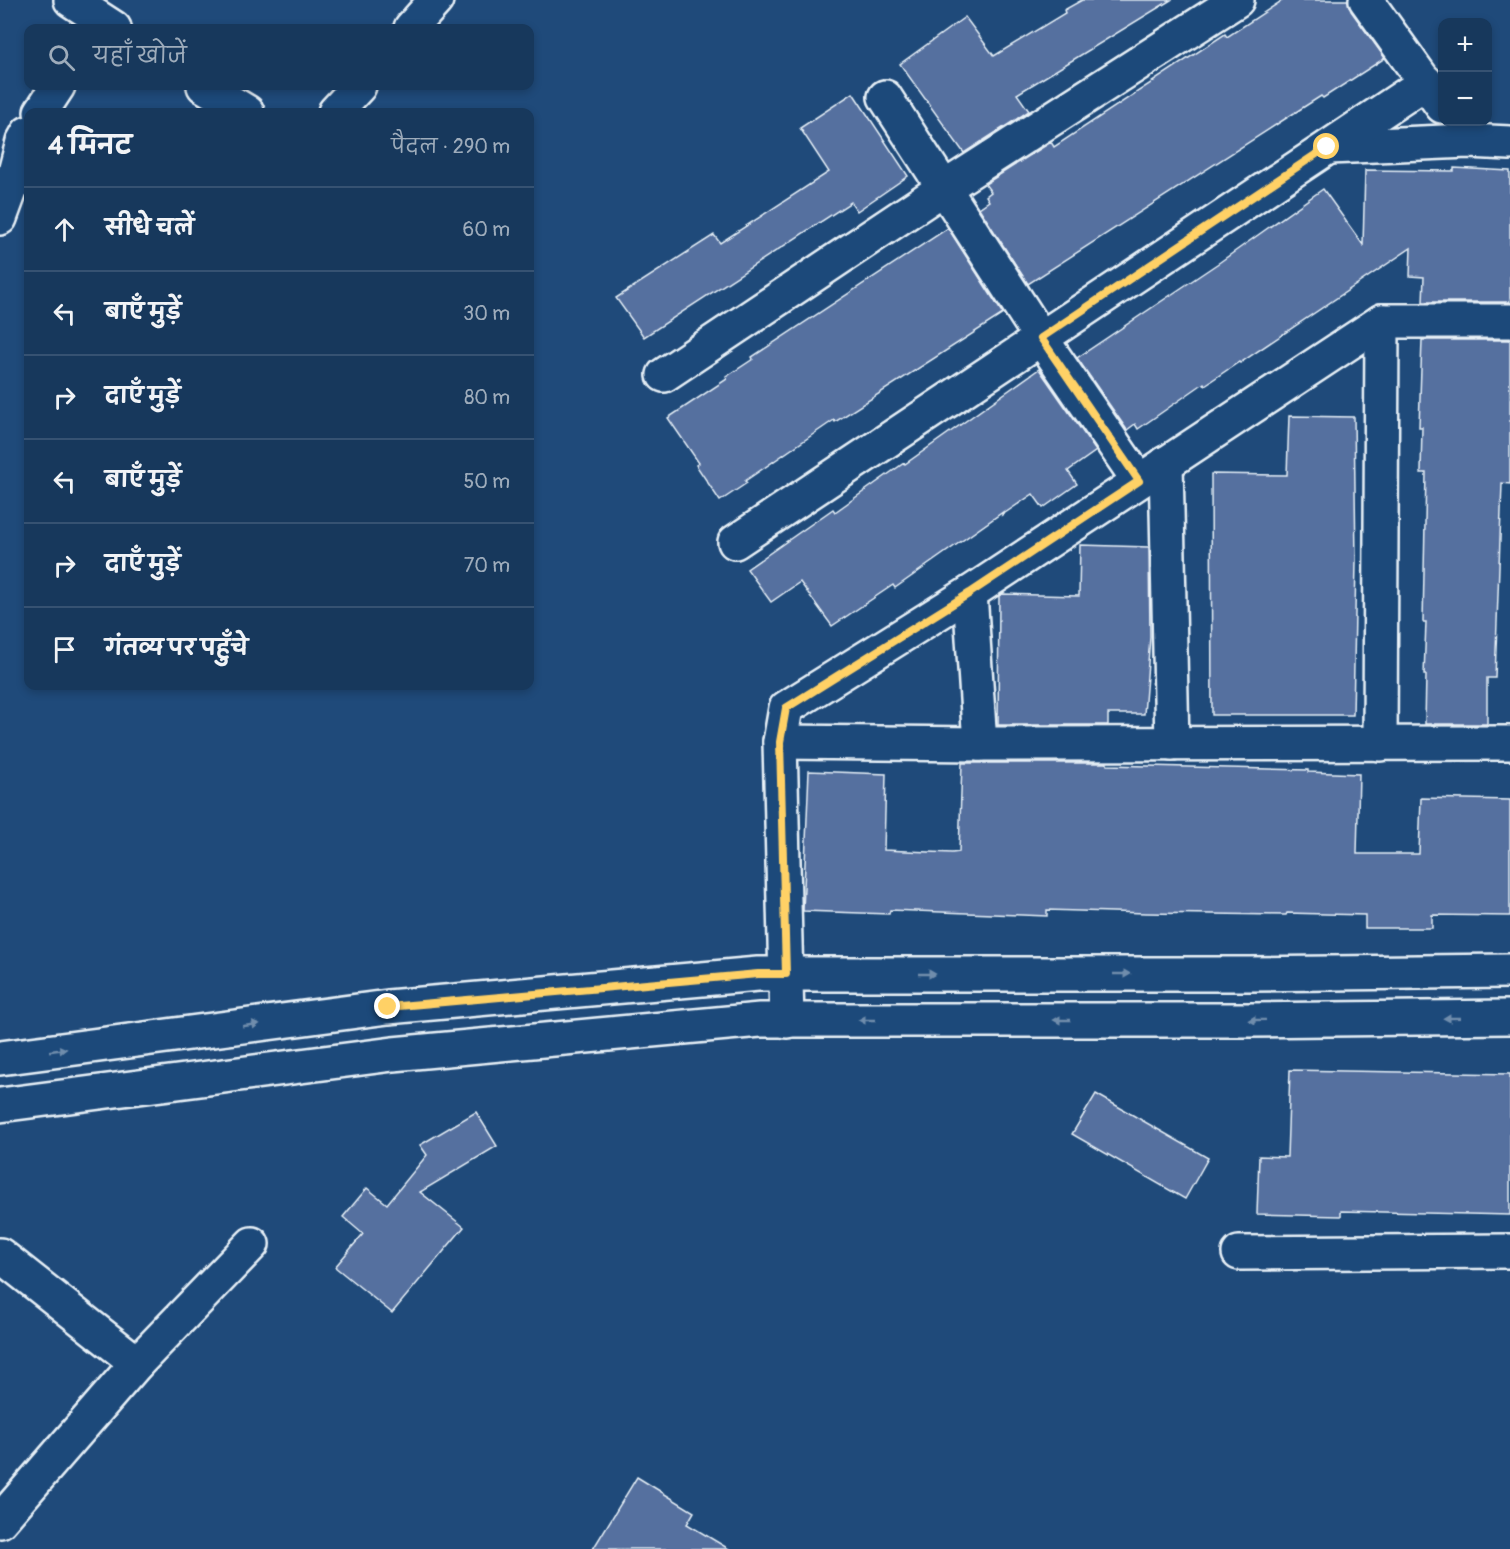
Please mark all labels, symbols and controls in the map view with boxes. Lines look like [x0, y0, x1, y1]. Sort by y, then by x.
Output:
map controls [1438, 18, 1492, 126]
button: + [1438, 18, 1492, 72]
search box [24, 24, 534, 90]
icon: search [45, 41, 78, 74]
text: यहाँ खोजें [93, 42, 187, 70]
button: − [1438, 72, 1492, 126]
text: 4 मिनट [48, 130, 132, 162]
route start [1313, 133, 1339, 159]
text: पैदल · 290 m [391, 134, 510, 159]
icon: ahead [48, 213, 81, 246]
text: सीधे चलें [105, 214, 194, 242]
text: 60 m [463, 217, 510, 242]
icon: left [48, 297, 81, 330]
text: बाएँ मुड़ें [105, 298, 181, 326]
text: 30 m [463, 301, 510, 326]
icon: right [48, 381, 81, 414]
text: दाएँ मुड़ें [105, 382, 181, 410]
text: 80 m [464, 385, 510, 410]
icon: left [48, 465, 81, 498]
text: बाएँ मुड़ें [105, 466, 181, 494]
text: 50 m [463, 469, 510, 494]
icon: right [48, 549, 81, 582]
text: दाएँ मुड़ें [105, 550, 181, 578]
text: 70 m [464, 553, 510, 578]
icon: arrive [48, 633, 81, 666]
text: गंतव्य पर पहुँचे [105, 634, 248, 662]
one-way arrow [917, 969, 936, 979]
one-way arrow [1112, 969, 1131, 979]
route end [374, 993, 400, 1019]
one-way arrow [1442, 1013, 1461, 1023]
one-way arrow [857, 1015, 876, 1025]
one-way arrow [1052, 1015, 1071, 1025]
one-way arrow [1247, 1015, 1266, 1025]
one-way arrow [242, 1020, 261, 1030]
one-way arrow [49, 1046, 68, 1055]

